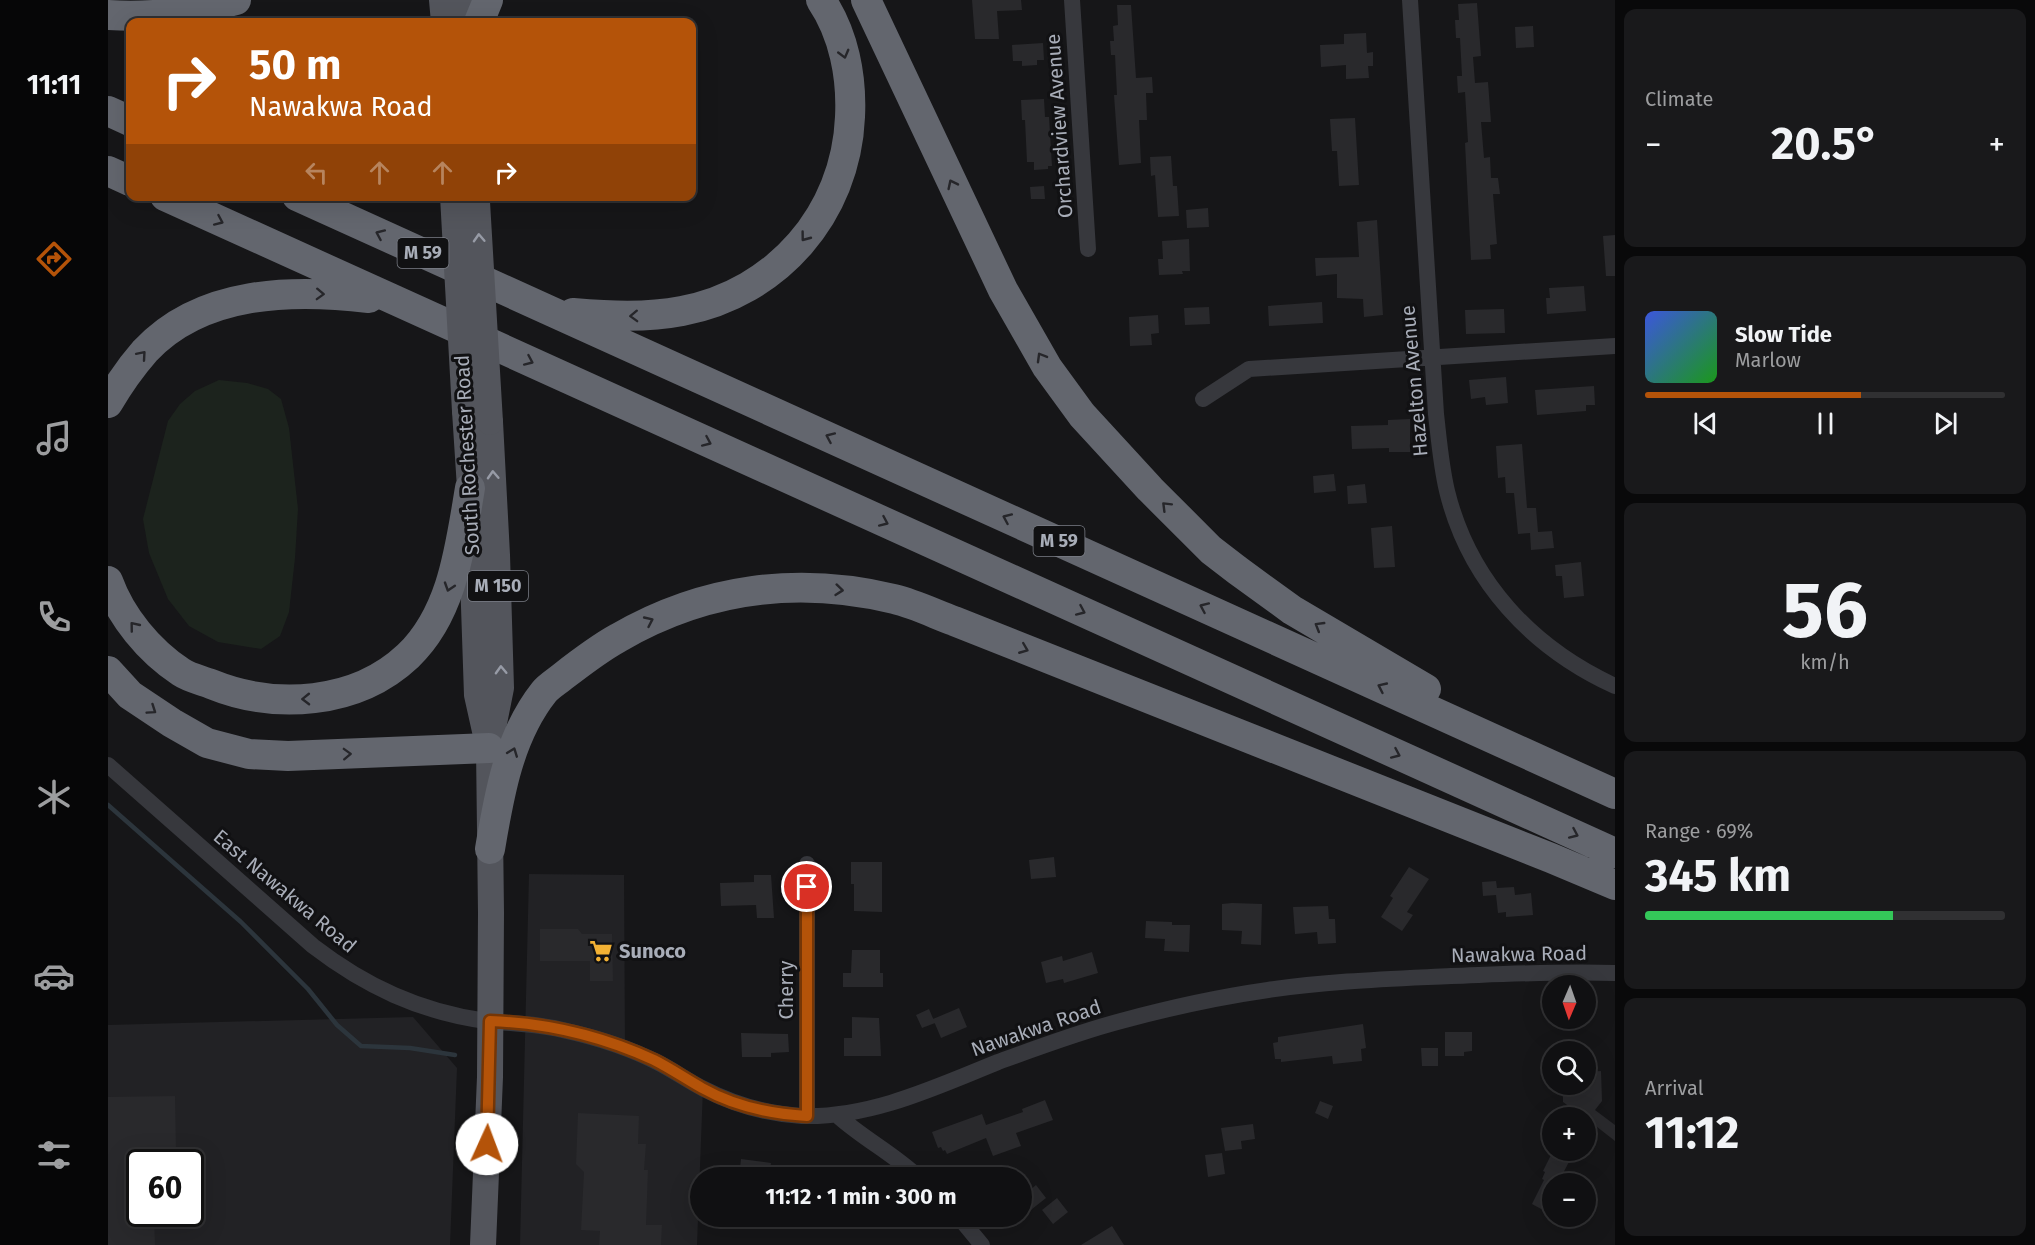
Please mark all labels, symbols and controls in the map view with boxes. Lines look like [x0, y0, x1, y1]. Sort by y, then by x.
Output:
street label: Orchardview Avenue [1041, 33, 1077, 219]
text: 50 m [249, 40, 342, 90]
icon: right [150, 42, 228, 120]
one-way arrow [837, 48, 849, 58]
text: 11:11 [27, 69, 81, 101]
text: Climate [1645, 87, 1713, 111]
text: Nawakwa Road [249, 91, 433, 123]
text: 20.5° [1771, 117, 1879, 171]
text: − [1645, 125, 1662, 165]
text: + [1989, 125, 2005, 165]
icon: left [300, 156, 333, 189]
icon: ahead [363, 156, 396, 189]
icon: ahead [426, 156, 459, 189]
icon: right [489, 156, 522, 189]
one-way arrow [947, 179, 959, 190]
one-way arrow [212, 213, 223, 225]
one-way arrow [376, 229, 387, 241]
one-way arrow [802, 231, 813, 242]
one-way arrow [473, 233, 486, 242]
icon: directions [33, 238, 75, 280]
road number: M 59 [398, 238, 448, 268]
one-way arrow [315, 287, 324, 300]
street label: Hazelton Avenue [1395, 304, 1433, 458]
one-way arrow [630, 310, 639, 322]
text: Slow Tide [1735, 321, 1832, 348]
text: Marlow [1735, 348, 1801, 372]
one-way arrow [135, 352, 146, 362]
one-way arrow [1037, 353, 1049, 363]
street label: South Rochester Road [450, 354, 484, 556]
one-way arrow [523, 354, 534, 366]
icon: previous [1689, 407, 1722, 440]
icon: pause [1809, 407, 1842, 440]
icon: next [1929, 407, 1962, 440]
icon: music [33, 417, 75, 459]
one-way arrow [825, 433, 836, 445]
one-way arrow [700, 434, 711, 446]
one-way arrow [487, 470, 500, 479]
one-way arrow [1163, 502, 1174, 513]
one-way arrow [1003, 513, 1014, 525]
one-way arrow [878, 515, 889, 527]
road number: M 59 [1034, 526, 1084, 556]
text: 56 [1782, 564, 1868, 658]
road number: M 150 [468, 571, 528, 601]
one-way arrow [444, 581, 457, 592]
one-way arrow [834, 583, 844, 596]
icon: phone [33, 596, 75, 638]
one-way arrow [1199, 602, 1210, 614]
one-way arrow [1075, 604, 1086, 616]
one-way arrow [643, 617, 654, 629]
one-way arrow [130, 622, 141, 633]
one-way arrow [1315, 622, 1325, 634]
one-way arrow [1018, 642, 1029, 654]
text: km/h [1800, 650, 1850, 674]
one-way arrow [494, 665, 507, 674]
one-way arrow [1377, 683, 1388, 695]
one-way arrow [301, 693, 310, 705]
one-way arrow [145, 702, 156, 713]
one-way arrow [342, 747, 351, 760]
one-way arrow [506, 747, 518, 758]
one-way arrow [1390, 747, 1401, 759]
icon: climate [33, 776, 75, 818]
text: Range · 69% [1645, 819, 1753, 843]
street label: East Nawakwa Road [209, 824, 361, 958]
one-way arrow [1568, 827, 1579, 839]
text: 345 km [1645, 849, 1791, 903]
pin [781, 861, 832, 912]
icon: arrive [790, 870, 823, 903]
supermarket icon: Sunoco [588, 938, 614, 964]
place label: Sunoco [619, 939, 686, 963]
street label: Nawakwa Road [1451, 941, 1587, 967]
icon: car [33, 955, 75, 997]
street label: Cherry [774, 960, 798, 1019]
north arrow [1542, 975, 1596, 1029]
map controls [1542, 975, 1596, 1227]
street label: Nawakwa Road [968, 995, 1104, 1061]
button: search [1542, 1041, 1596, 1095]
text: Arrival [1645, 1076, 1704, 1100]
text: 11:12 [1645, 1106, 1739, 1160]
button: + [1542, 1107, 1596, 1161]
position arrow [455, 1112, 519, 1176]
icon: filters [33, 1134, 75, 1176]
speed limit sign: 60 [126, 1149, 204, 1227]
button: − [1542, 1173, 1596, 1227]
text: 11:12 · 1 min · 300 m [765, 1183, 957, 1210]

